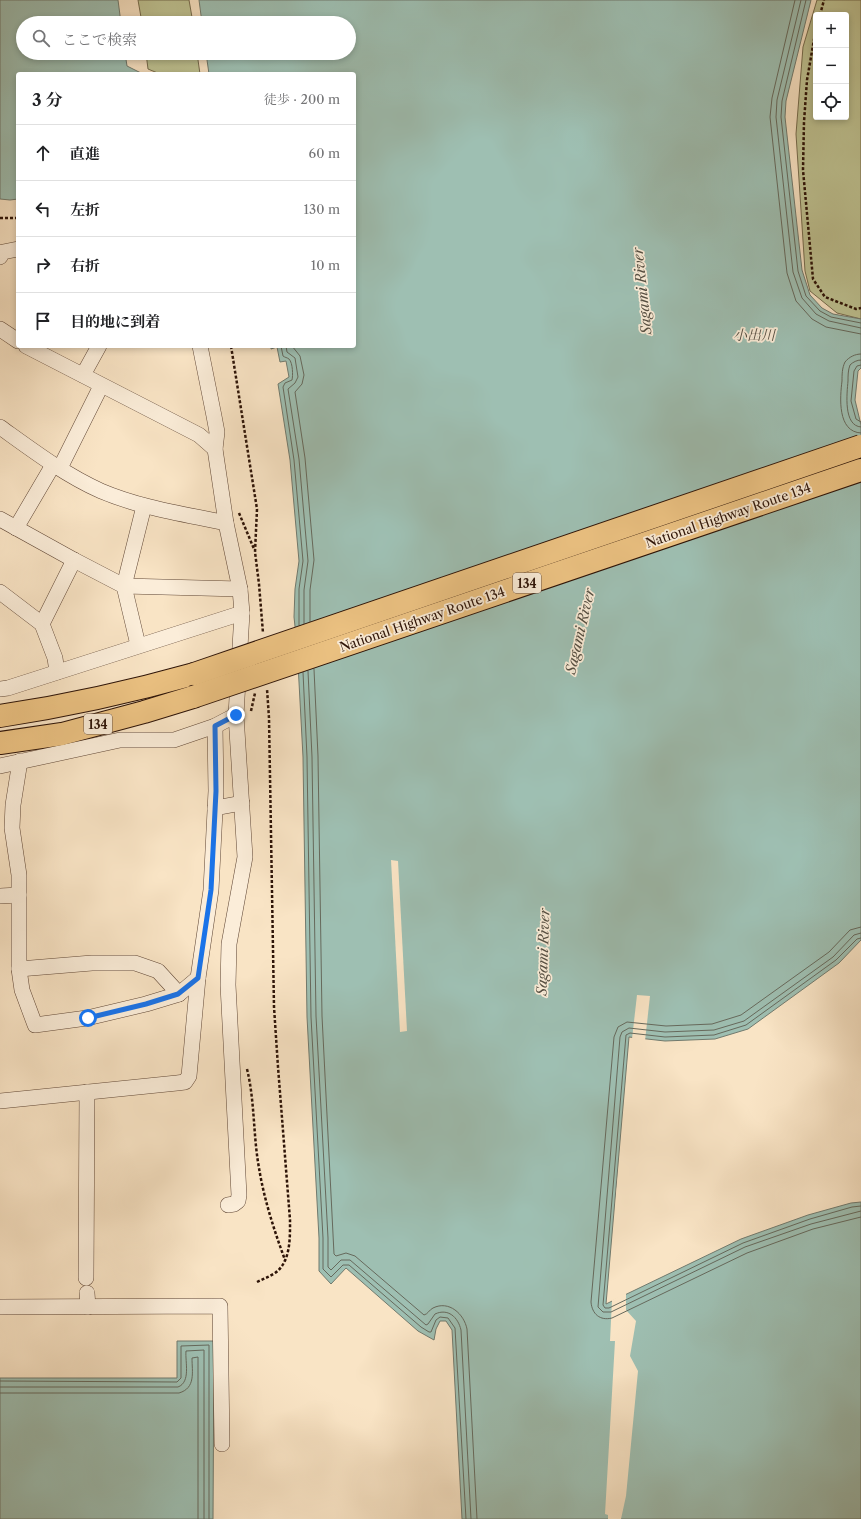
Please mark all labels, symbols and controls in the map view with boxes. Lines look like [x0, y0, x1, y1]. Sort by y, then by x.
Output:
map controls [813, 12, 849, 120]
button: + [813, 12, 849, 48]
search box [16, 16, 356, 60]
icon: search [30, 27, 52, 49]
text: ここで検索 [62, 30, 137, 49]
button: − [813, 48, 849, 84]
button: locate [813, 84, 849, 120]
text: 3 分 [32, 90, 63, 110]
text: 徒歩 · 200 m [264, 91, 340, 107]
icon: ahead [32, 142, 54, 164]
text: 直進 [70, 144, 100, 163]
text: 60 m [309, 145, 340, 161]
icon: left [32, 198, 54, 220]
text: 左折 [70, 200, 100, 219]
text: 130 m [304, 201, 340, 217]
water label: Sagami River [628, 245, 656, 336]
icon: right [32, 254, 54, 276]
text: 右折 [70, 256, 100, 275]
text: 10 m [311, 257, 340, 273]
icon: arrive [32, 310, 54, 332]
text: 目的地に到着 [70, 312, 160, 331]
water label: 小出川 [733, 326, 777, 344]
street label: National Highway Route 134 [643, 479, 813, 551]
road number: 134 [513, 573, 541, 593]
street label: National Highway Route 134 [337, 583, 507, 655]
water label: Sagami River [561, 585, 599, 677]
route end [227, 706, 245, 724]
road number: 134 [84, 714, 112, 734]
water label: Sagami River [532, 907, 554, 997]
route start [79, 1009, 97, 1027]

